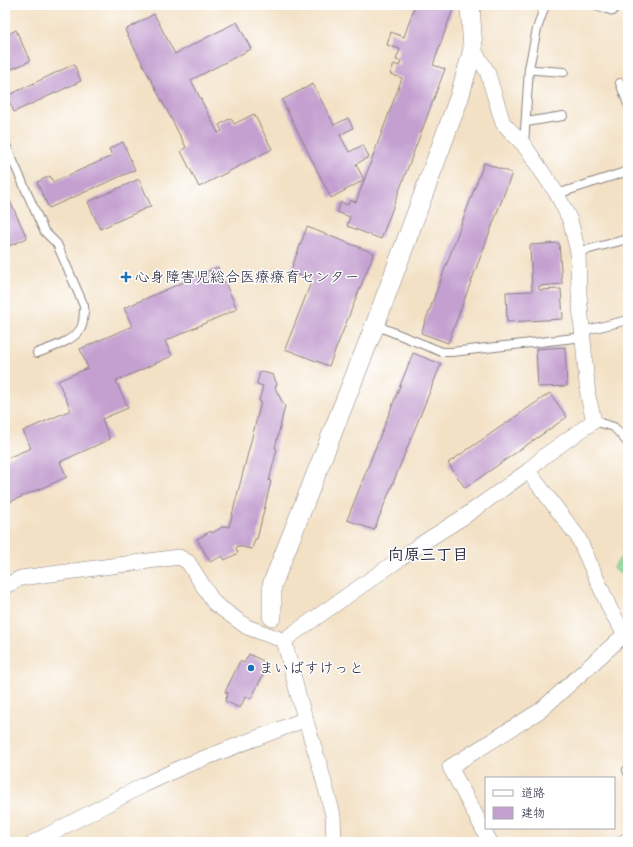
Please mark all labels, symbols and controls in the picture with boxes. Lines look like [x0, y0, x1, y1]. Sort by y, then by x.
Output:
place label: 心身障害児総合医療療育センター [135, 269, 359, 288]
marker: 心身障害児総合医療療育センター [120, 271, 132, 283]
district label: 向原三丁目 [388, 546, 468, 567]
place label: まいばすけっと [259, 661, 364, 679]
marker: まいばすけっと [246, 663, 256, 673]
legend [485, 777, 615, 829]
text: 道路 [521, 787, 545, 802]
text: 建物 [521, 807, 545, 822]

